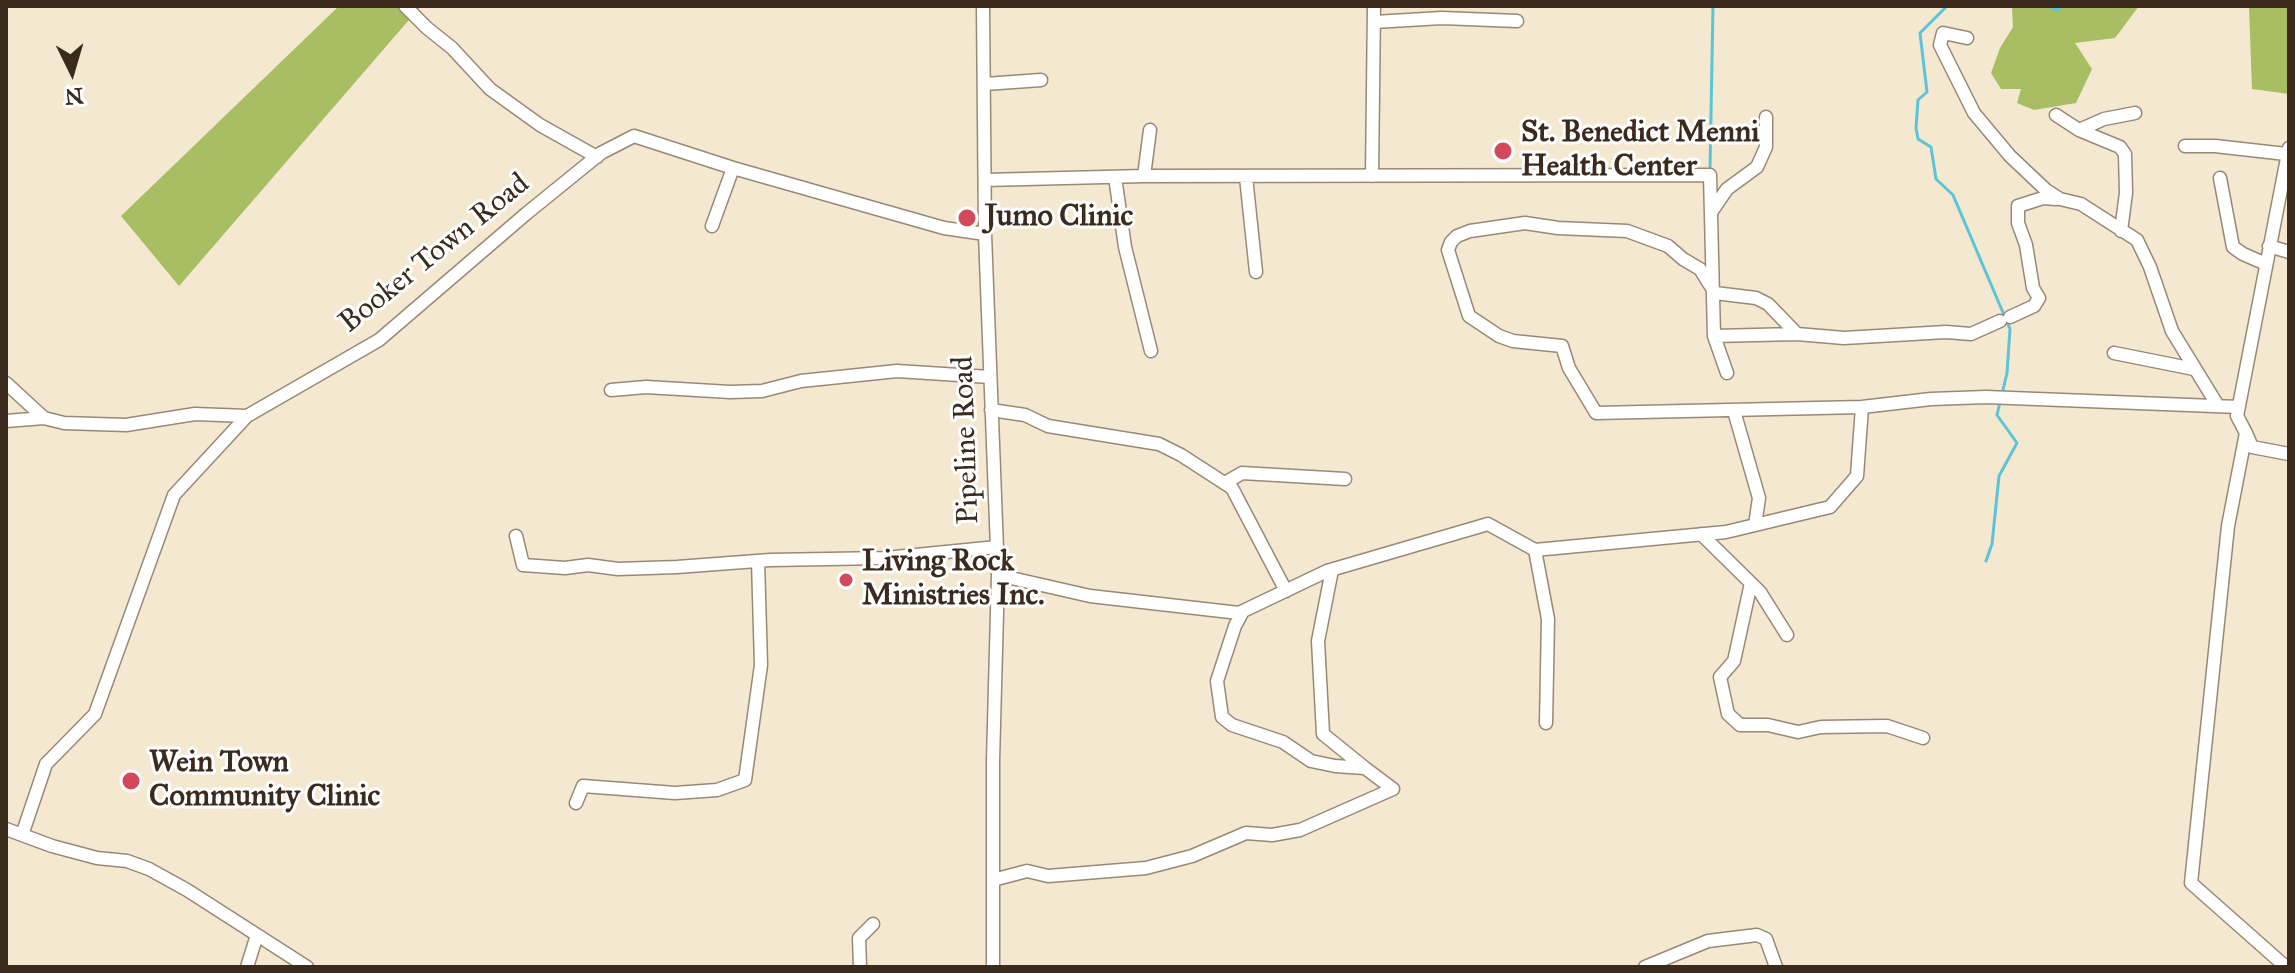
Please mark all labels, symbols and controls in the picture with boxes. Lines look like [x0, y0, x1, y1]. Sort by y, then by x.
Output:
north arrow [32, 32, 112, 112]
text: N [64, 82, 85, 111]
place label: St. Benedict Menni Health Center [1521, 116, 1759, 186]
marker: St. Benedict Menni Health Center [1492, 140, 1514, 162]
street label: Booker Town Road [333, 166, 537, 342]
place label: Jumo Clinic [985, 200, 1133, 236]
marker: Jumo Clinic [956, 207, 978, 229]
street label: Pipeline Road [946, 355, 988, 525]
place label: Living Rock Ministries Inc. [862, 545, 1044, 616]
marker: Living Rock Ministries Inc. [837, 571, 855, 589]
place label: Wein Town Community Clinic [149, 746, 380, 816]
marker: Wein Town Community Clinic [120, 770, 142, 792]

